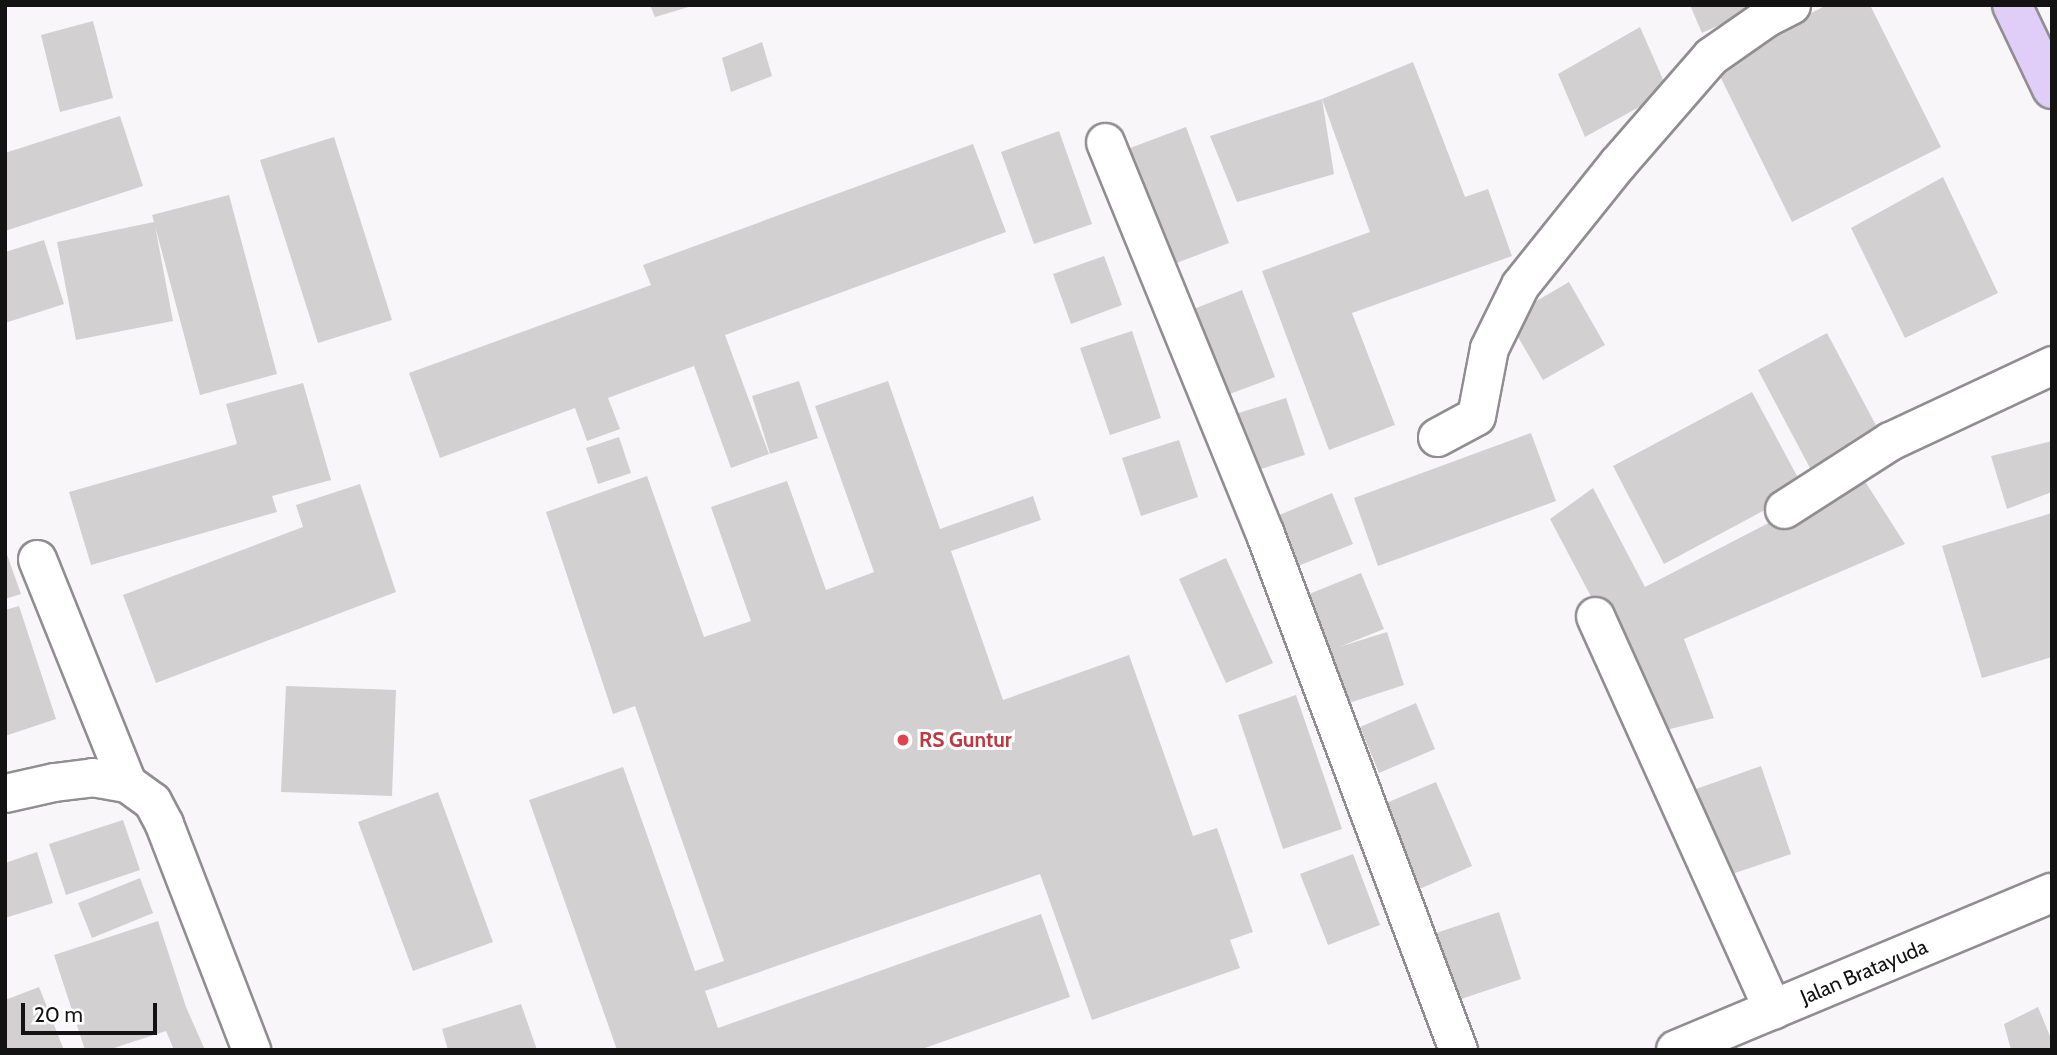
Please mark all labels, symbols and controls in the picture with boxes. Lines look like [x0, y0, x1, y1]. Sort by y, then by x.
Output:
place label: RS Guntur [919, 727, 1012, 753]
marker: RS Guntur [893, 730, 913, 750]
street label: Jalan Bratayuda [1797, 934, 1931, 1010]
scale bar [24, 988, 161, 1032]
text: 20 m [34, 1002, 83, 1027]

